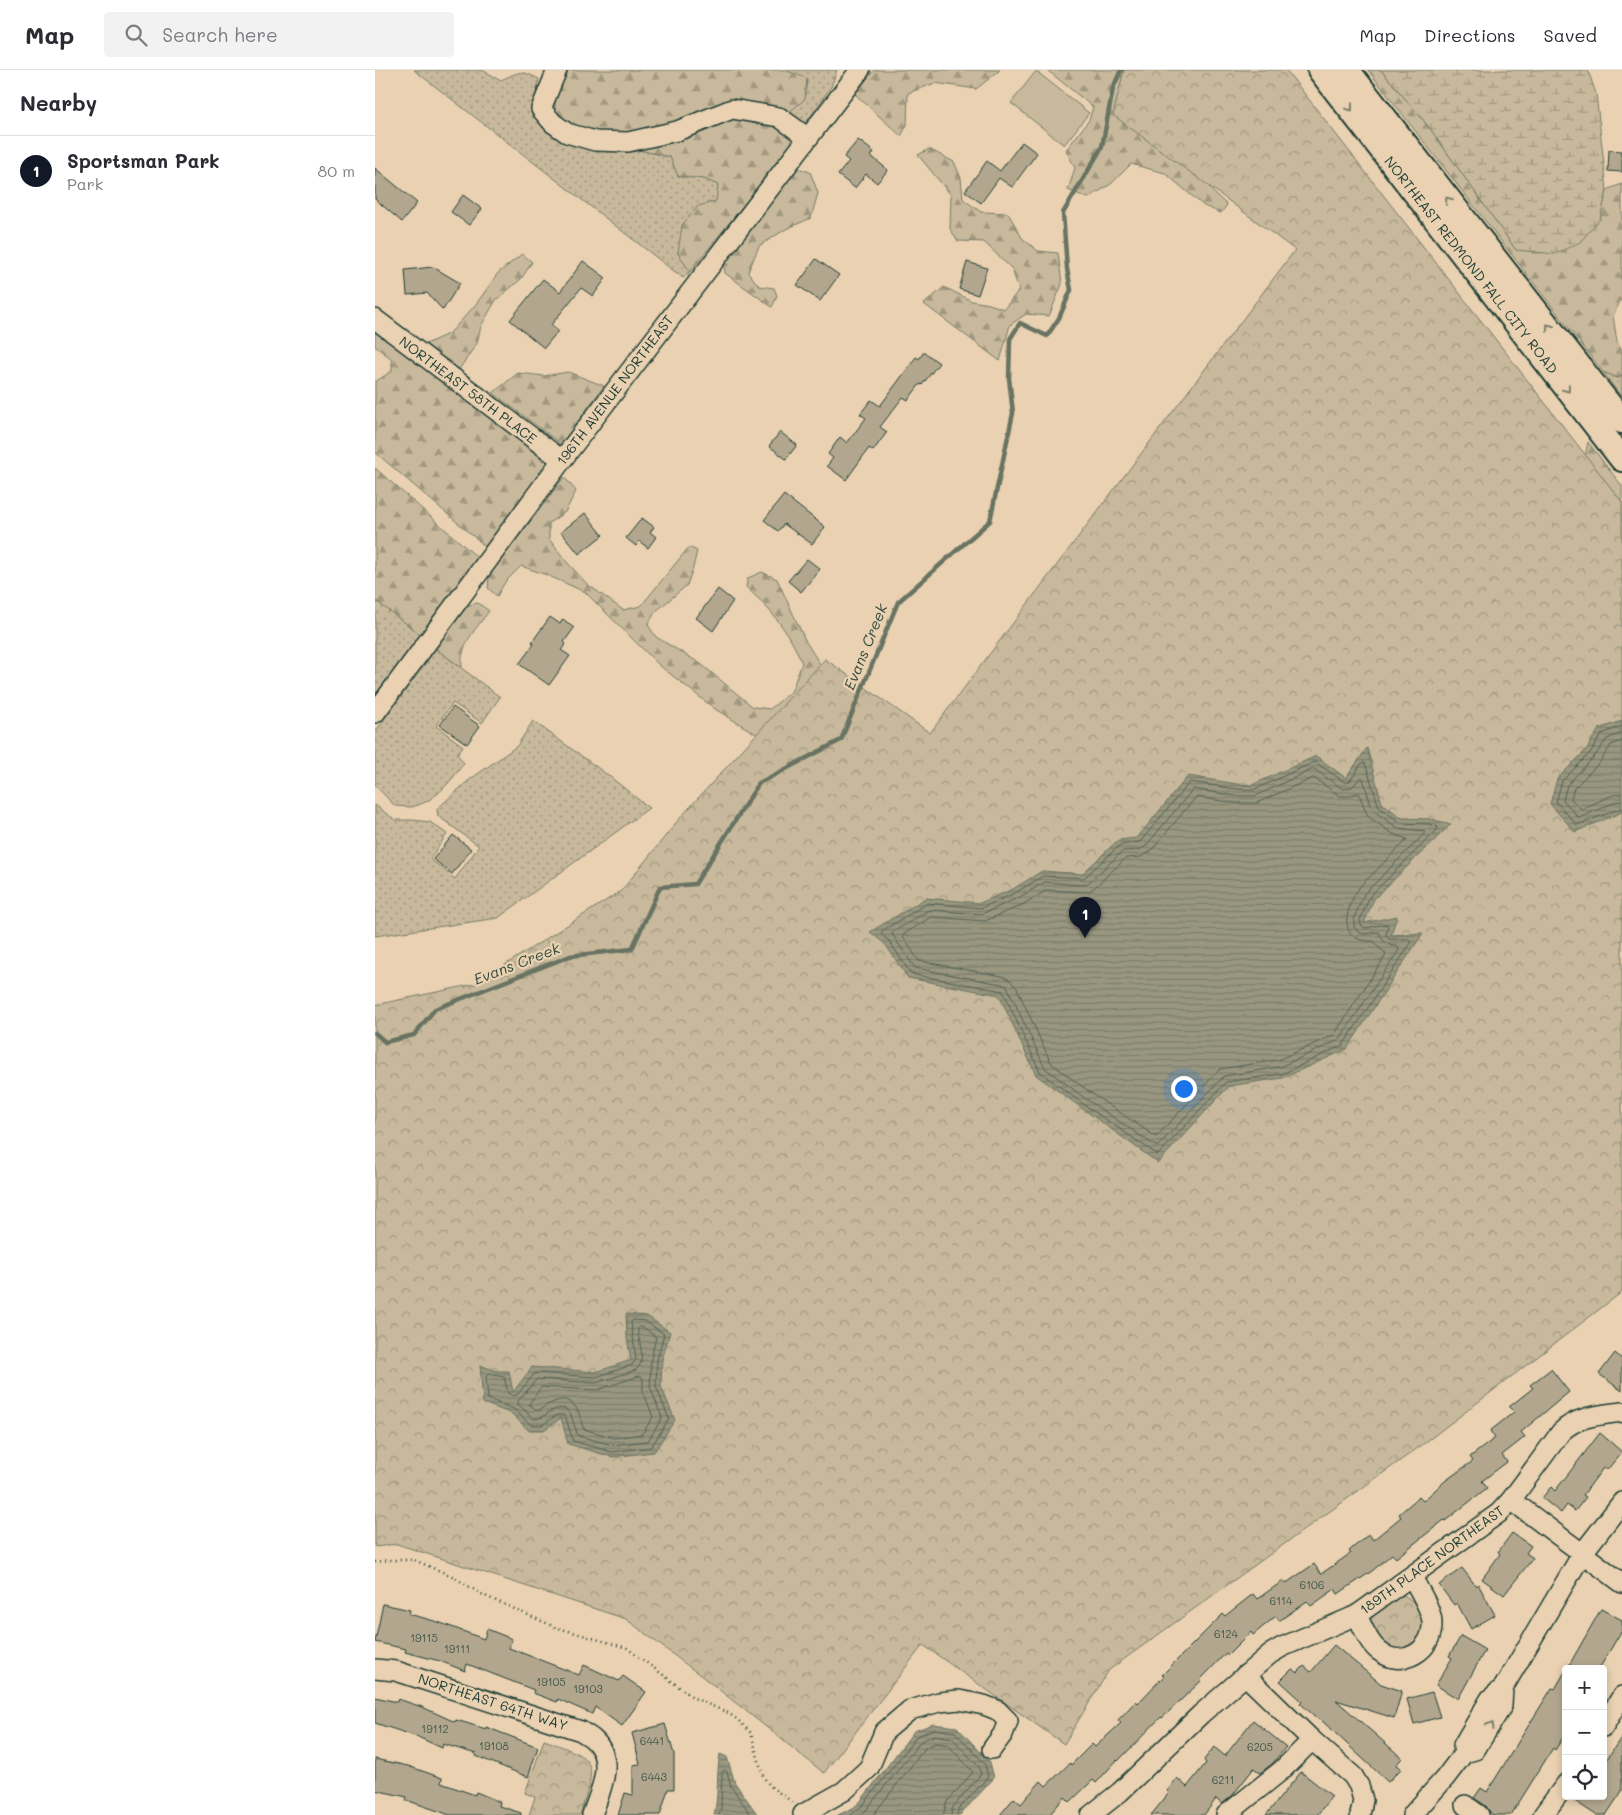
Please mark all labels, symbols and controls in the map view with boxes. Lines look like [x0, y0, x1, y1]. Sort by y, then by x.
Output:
search box [104, 12, 454, 57]
text: Map [25, 19, 74, 50]
icon: search [122, 21, 150, 49]
text: Search here [162, 22, 278, 47]
text: Map [1359, 23, 1396, 47]
text: Directions [1424, 23, 1516, 47]
text: Saved [1544, 23, 1597, 47]
text: Nearby [20, 89, 97, 116]
one-way arrow [1344, 103, 1353, 112]
text: Sportsman Park [67, 148, 220, 173]
street label: NORTHEAST REDMOND FALL CITY ROAD [1380, 152, 1562, 377]
text: 1 [32, 160, 40, 181]
text: 80 m [318, 160, 355, 181]
text: Park [67, 173, 103, 194]
one-way arrow [1445, 196, 1454, 205]
street label: 196TH AVENUE NORTHEAST [552, 311, 678, 469]
one-way arrow [1545, 324, 1554, 333]
street label: NORTHEAST 58TH PLACE [396, 332, 541, 448]
one-way arrow [1562, 383, 1570, 392]
water label: Evans Creek [839, 600, 892, 693]
pin: 1 [1069, 897, 1101, 938]
water label: Evans Creek [471, 937, 564, 989]
your location [1171, 1076, 1197, 1102]
street label: 189TH PLACE NORTHEAST [1356, 1501, 1508, 1618]
house number: 6106 [1300, 1577, 1325, 1592]
house number: 6114 [1270, 1593, 1293, 1608]
house number: 6124 [1214, 1626, 1239, 1641]
house number: 19115 [410, 1630, 438, 1645]
house number: 19111 [444, 1641, 470, 1656]
map controls [1562, 1665, 1607, 1800]
button: + [1562, 1665, 1607, 1710]
street label: NORTHEAST 64TH WAY [416, 1668, 570, 1735]
house number: 19105 [536, 1674, 566, 1689]
house number: 19103 [573, 1681, 603, 1696]
button: − [1562, 1710, 1607, 1755]
house number: 19112 [421, 1721, 449, 1736]
one-way arrow [1484, 1722, 1494, 1731]
house number: 6441 [640, 1733, 664, 1748]
house number: 19108 [479, 1738, 509, 1753]
house number: 6205 [1247, 1739, 1273, 1754]
button: locate [1562, 1755, 1607, 1800]
house number: 6443 [641, 1769, 668, 1784]
house number: 6211 [1212, 1772, 1234, 1787]

